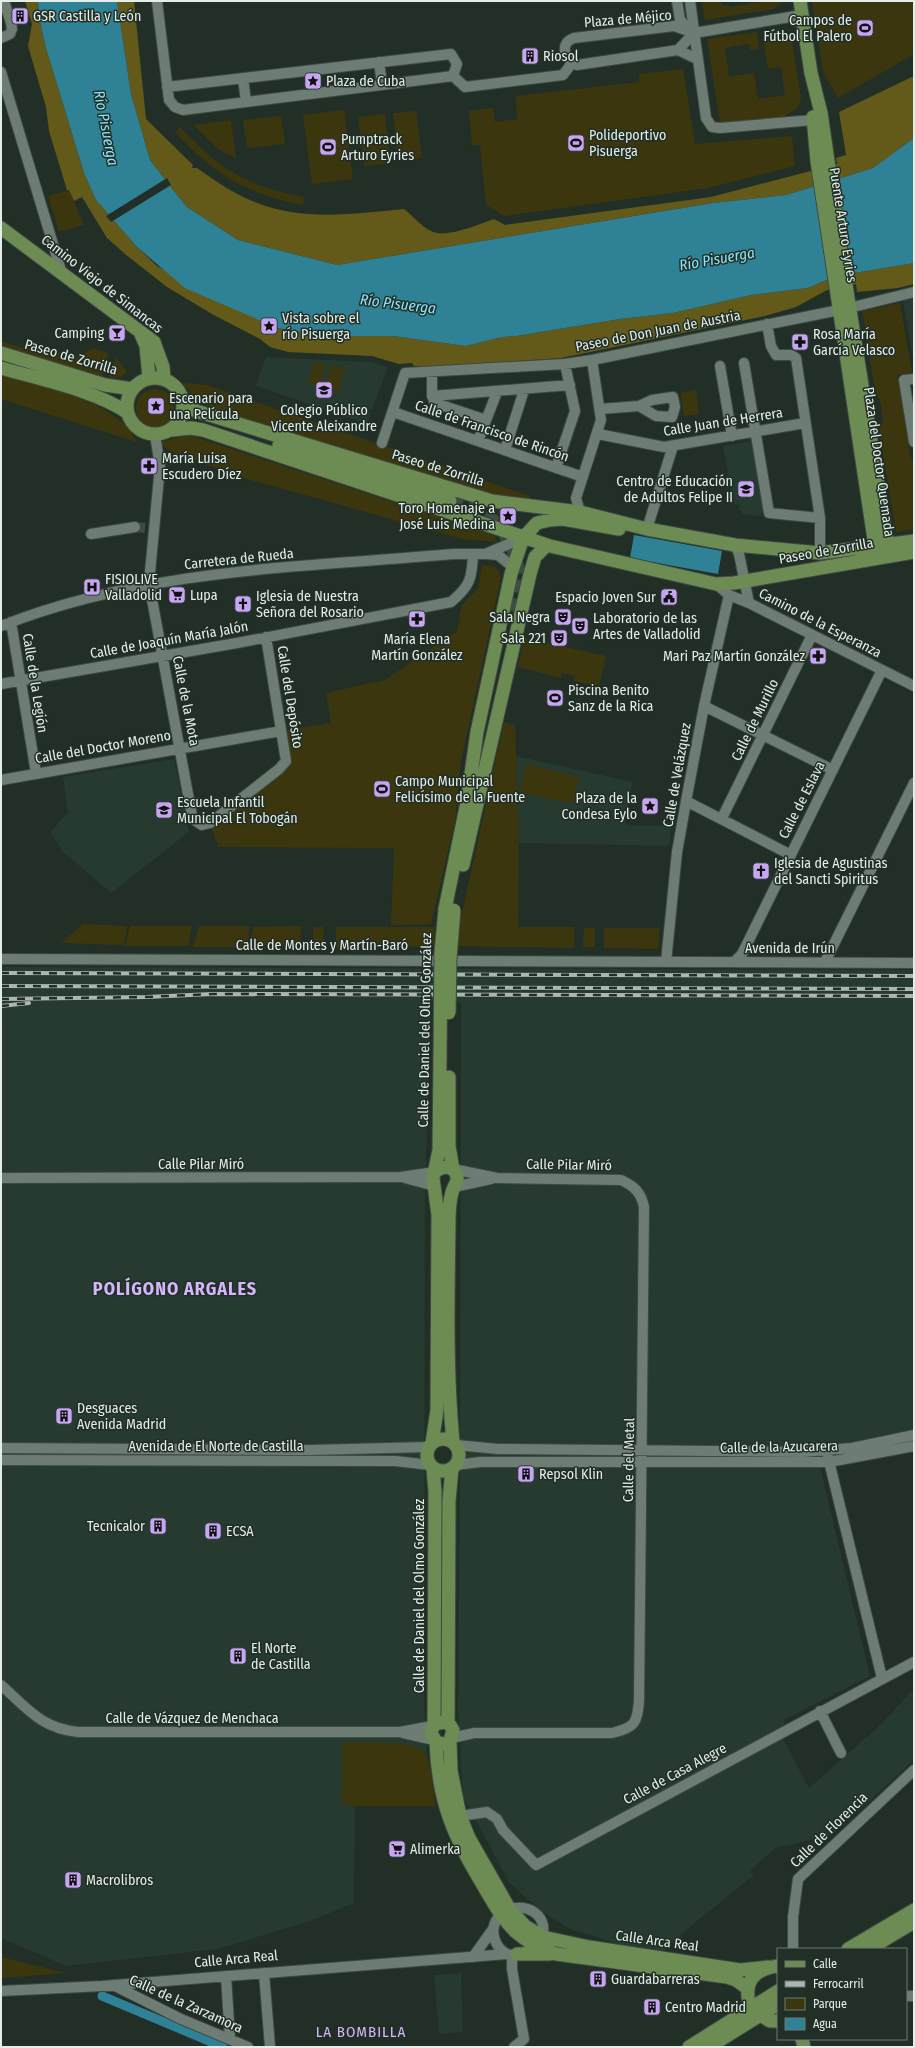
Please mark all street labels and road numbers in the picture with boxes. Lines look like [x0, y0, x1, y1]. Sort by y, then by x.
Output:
street label: Plaza de Méjico [583, 7, 673, 31]
street label: Puente Arturo Eyries [826, 166, 860, 284]
street label: Camino Viejo de Simancas [38, 231, 166, 337]
street label: Paseo de Don Juan de Austria [574, 307, 742, 355]
street label: Paseo de Zorrilla [23, 336, 119, 378]
street label: Plaza del Doctor Quemada [860, 386, 898, 538]
street label: Calle de Francisco de Rincón [413, 397, 571, 465]
street label: Calle Juan de Herrera [662, 404, 784, 440]
street label: Paseo de Zorrilla [390, 446, 486, 490]
street label: Paseo de Zorrilla [777, 534, 875, 568]
street label: Carretera de Rueda [183, 545, 295, 573]
street label: Camino de la Esperanza [756, 585, 884, 661]
street label: Calle de Joaquín María Jalón [89, 618, 249, 662]
street label: Calle de la Legión [19, 632, 51, 734]
street label: Calle del Depósito [273, 644, 307, 750]
street label: Calle de la Mota [169, 655, 203, 748]
street label: Calle de Murillo [728, 676, 782, 764]
street label: Calle de Velázquez [659, 721, 695, 829]
street label: Calle del Doctor Moreno [34, 727, 172, 767]
street label: Calle de Eslava [775, 758, 829, 842]
street label: Calle de Daniel del Olmo González [415, 932, 435, 1128]
street label: Calle de Montes y Martín-Baró [236, 937, 408, 954]
street label: Avenida de Irún [745, 940, 835, 957]
street label: Calle Pilar Miró [158, 1156, 244, 1173]
street label: Calle Pilar Miró [526, 1156, 612, 1174]
street label: Calle del Metal [620, 1417, 638, 1502]
street label: Calle de la Azucarera [720, 1437, 838, 1457]
street label: Avenida de El Norte de Castilla [128, 1438, 304, 1455]
street label: Calle de Daniel del Olmo González [411, 1498, 428, 1693]
street label: Calle de Vázquez de Menchaca [105, 1710, 279, 1727]
street label: Calle de Casa Alegre [620, 1740, 730, 1808]
street label: Calle de Florencia [787, 1789, 871, 1871]
street label: Calle Arca Real [614, 1927, 700, 1955]
street label: Calle Arca Real [194, 1947, 279, 1971]
street label: Calle de la Zarzamora [127, 1971, 245, 2037]

